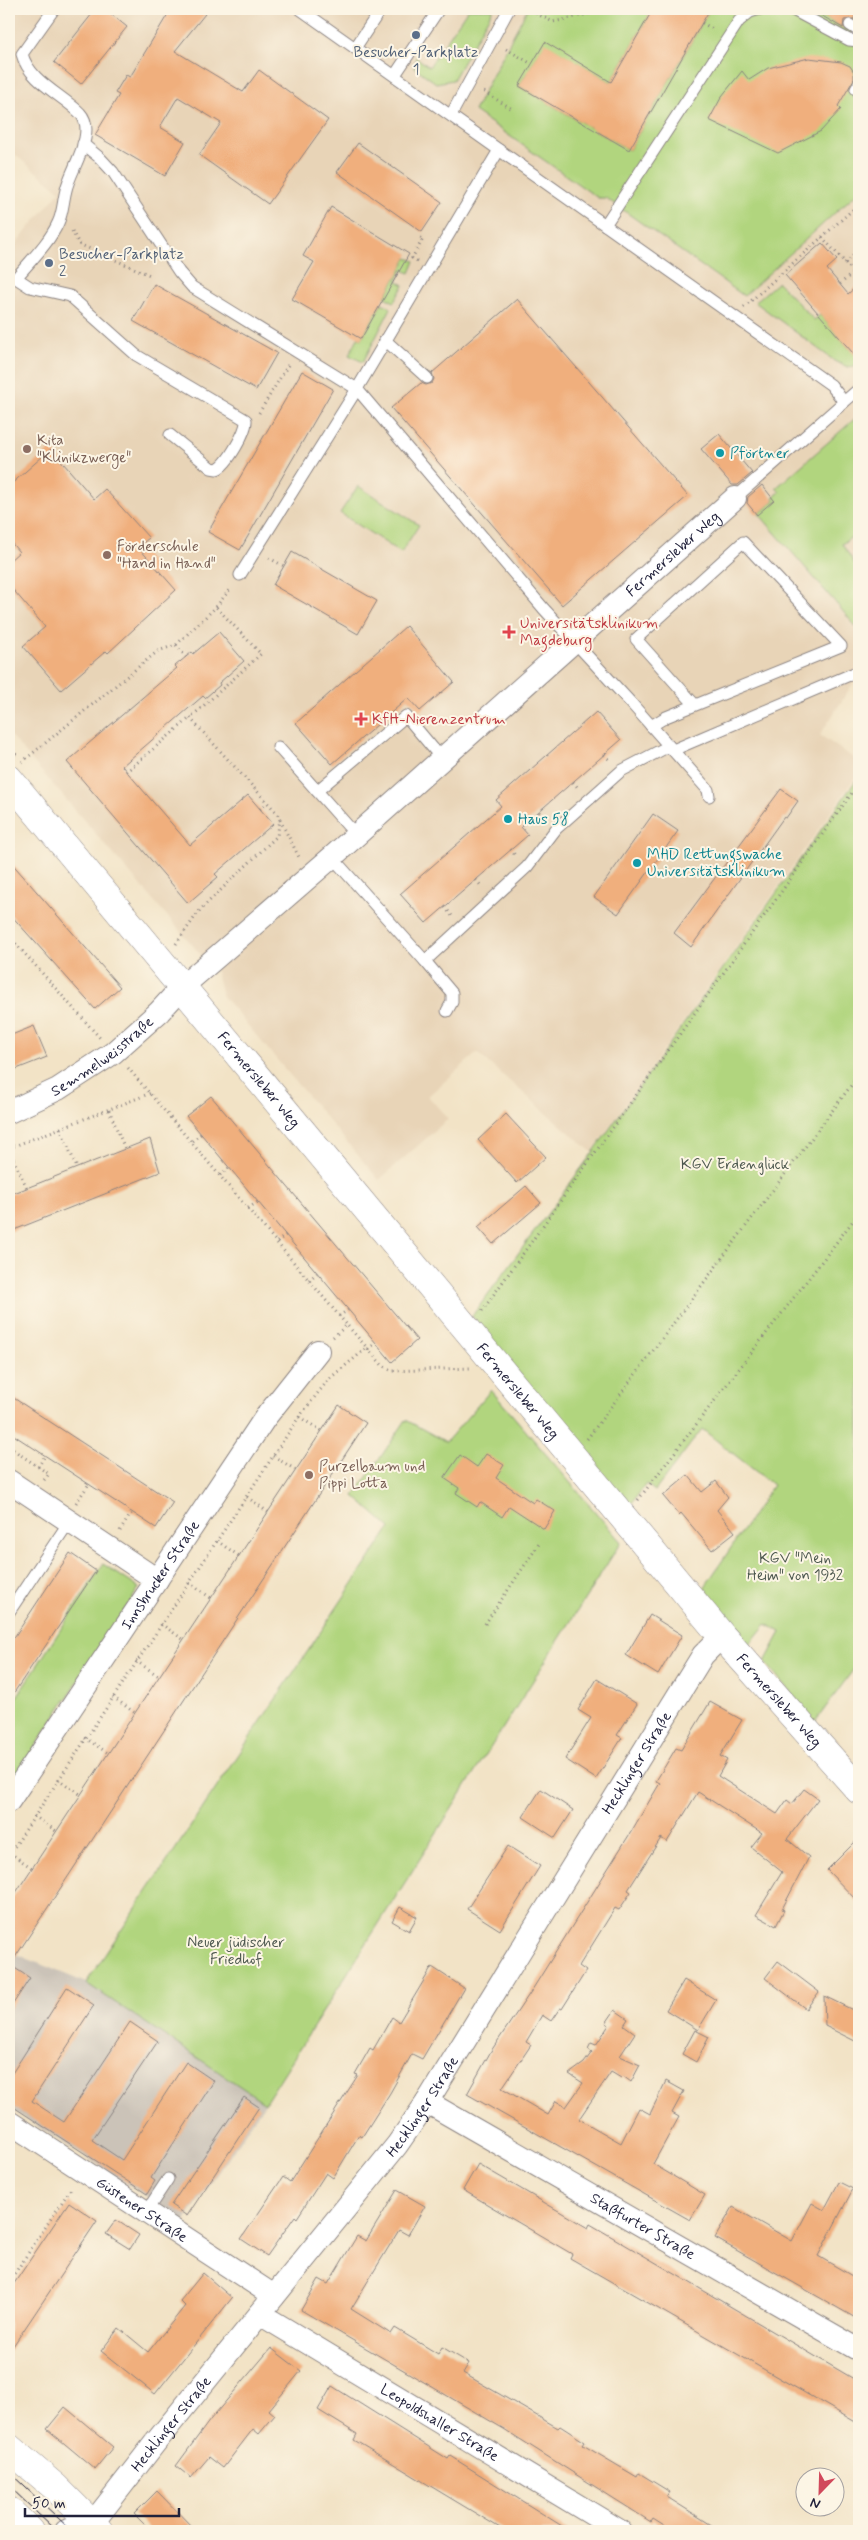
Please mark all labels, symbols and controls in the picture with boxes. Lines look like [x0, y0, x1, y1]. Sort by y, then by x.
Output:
marker: Besucher-Parkplatz 1 [410, 29, 422, 41]
place label: Besucher-Parkplatz 1 [354, 43, 478, 80]
place label: Besucher-Parkplatz 2 [59, 245, 184, 282]
marker: Besucher-Parkplatz 2 [43, 257, 55, 269]
place label: Kita "Klinikzwerge" [37, 431, 131, 469]
marker: Kita "Klinikzwerge" [21, 443, 33, 455]
place label: Pförtner [730, 444, 789, 464]
marker: Pförtner [714, 447, 726, 459]
street label: Fermersleber Weg [622, 507, 725, 602]
place label: Förderschule "Hand in Hand" [117, 537, 216, 574]
marker: Förderschule "Hand in Hand" [101, 549, 113, 561]
place label: Universitätsklinikum Magdeburg [520, 614, 658, 652]
marker: Universitätsklinikum Magdeburg [502, 625, 516, 639]
place label: KfH-Nierenzentrum [372, 710, 506, 730]
marker: KfH-Nierenzentrum [354, 712, 368, 726]
place label: Haus 58 [518, 810, 569, 830]
marker: Haus 58 [502, 813, 514, 825]
place label: MHD Rettungswache Universitätsklinikum [647, 845, 785, 882]
marker: MHD Rettungswache Universitätsklinikum [631, 857, 643, 869]
street label: Semmelweisstraße [48, 1012, 158, 1102]
street label: Fermersleber Weg [212, 1028, 304, 1133]
park label: KGV Erdenglück [681, 1155, 790, 1175]
street label: Fermersleber Weg [471, 1339, 563, 1445]
place label: Purzelbaum und Pippi Lotta [319, 1457, 425, 1494]
marker: Purzelbaum und Pippi Lotta [303, 1469, 315, 1481]
street label: Innsbrucker Straße [117, 1517, 205, 1634]
park label: KGV "Mein Heim" von 1932 [747, 1549, 843, 1586]
street label: Fermersleber Weg [731, 1650, 826, 1753]
street label: Hecklinger Straße [598, 1708, 677, 1819]
park label: Neuer jüdischer Friedhof [187, 1933, 285, 1970]
street label: Hecklinger Straße [382, 2053, 464, 2162]
street label: Güstener Straße [92, 2173, 191, 2248]
street label: Staßfurter Straße [586, 2189, 699, 2265]
street label: Hecklinger Straße [127, 2372, 216, 2476]
street label: Leopoldshaller Straße [376, 2380, 502, 2467]
north arrow [796, 2468, 846, 2518]
scale bar [25, 2485, 179, 2517]
text: N [808, 2493, 823, 2513]
text: 50 m [32, 2494, 66, 2514]

